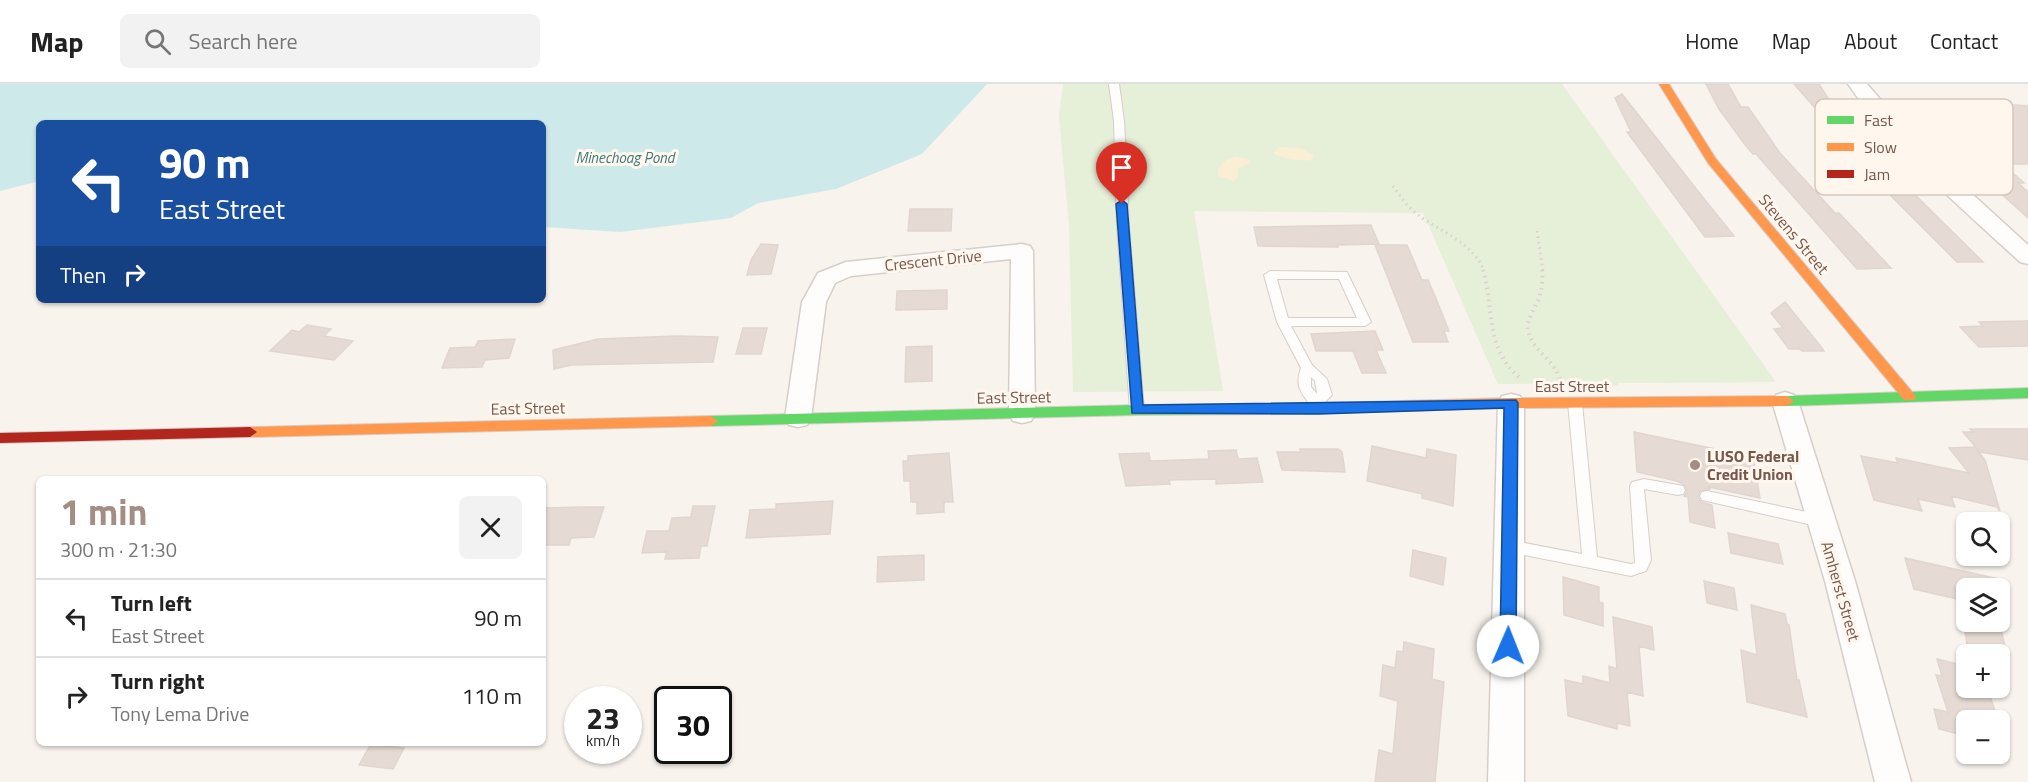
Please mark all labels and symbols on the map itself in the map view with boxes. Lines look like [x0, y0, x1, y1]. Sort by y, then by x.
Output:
legend [1815, 99, 2013, 195]
text: Fast [1864, 108, 1893, 132]
text: Slow [1864, 135, 1897, 159]
pin [1096, 142, 1147, 204]
water label: Minechoag Pond [576, 146, 676, 169]
text: Jam [1864, 162, 1890, 186]
street label: Stevens Street [1753, 189, 1835, 280]
street label: Crescent Drive [883, 243, 983, 277]
street label: East Street [1535, 374, 1610, 398]
street label: East Street [976, 384, 1052, 410]
street label: East Street [490, 395, 566, 421]
place label: LUSO Federal Credit Union [1707, 444, 1799, 486]
marker: LUSO Federal Credit Union [1688, 458, 1702, 472]
street label: Amherst Street [1815, 538, 1867, 644]
position arrow [1476, 614, 1540, 678]
speed limit sign: 30 [654, 686, 732, 764]

